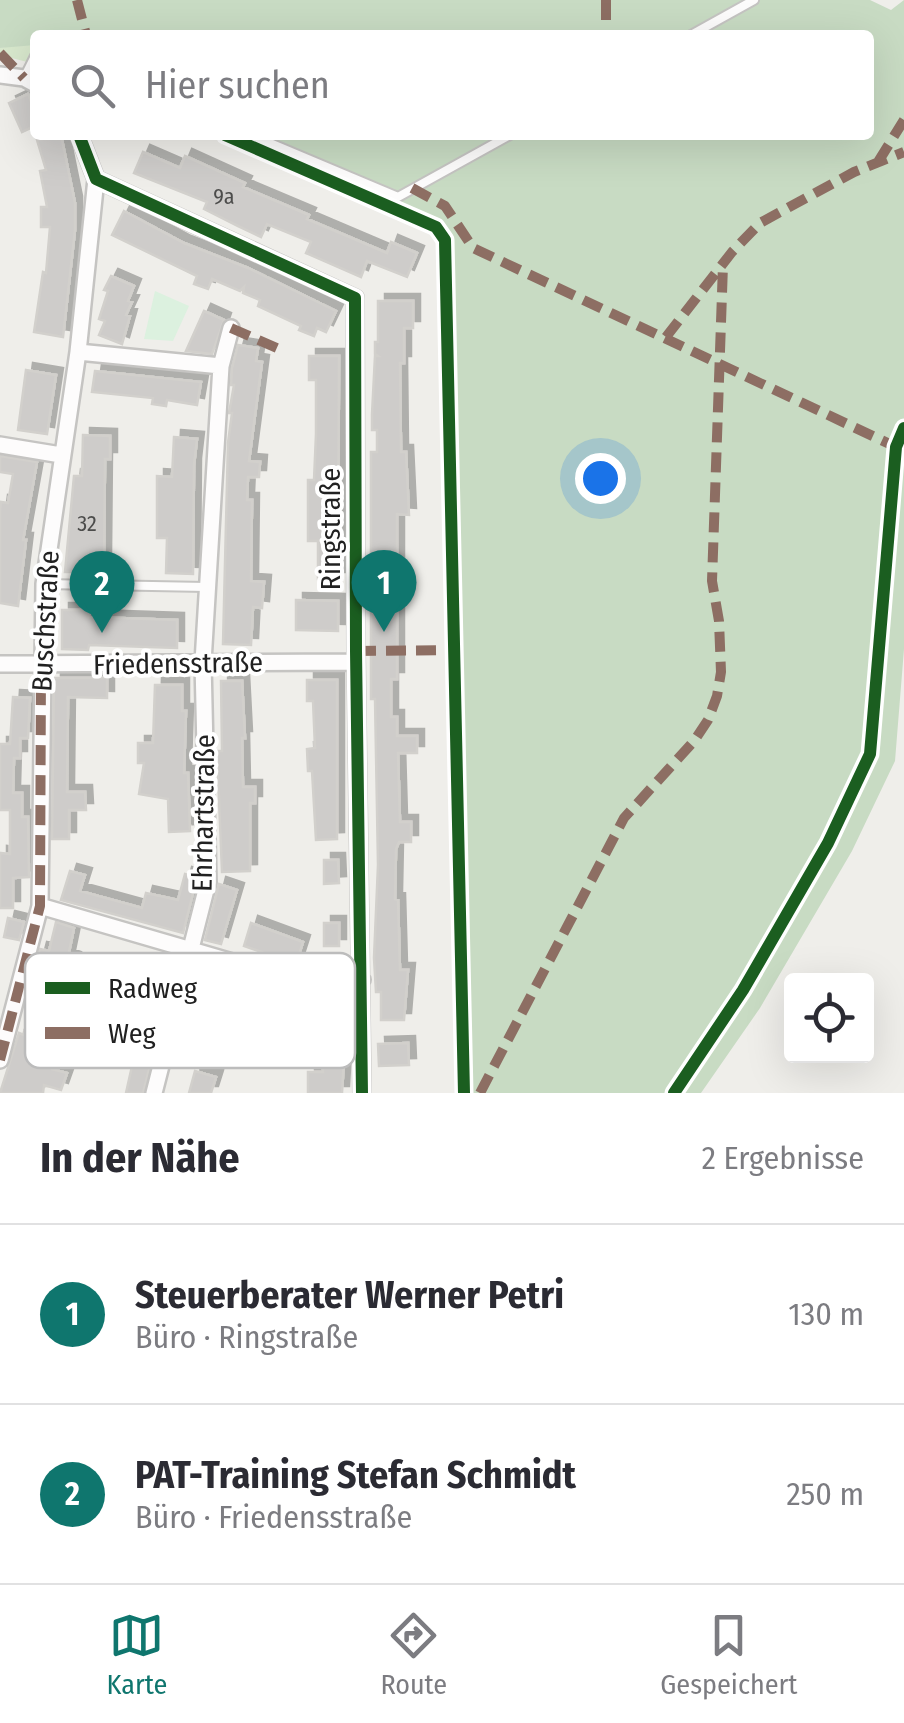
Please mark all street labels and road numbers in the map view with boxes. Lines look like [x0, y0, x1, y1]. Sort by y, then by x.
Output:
street label: Ringstraße [314, 468, 347, 590]
street label: Buschstraße [25, 550, 66, 692]
street label: Friedensstraße [93, 646, 263, 681]
street label: Ehrhartstraße [186, 734, 221, 892]

